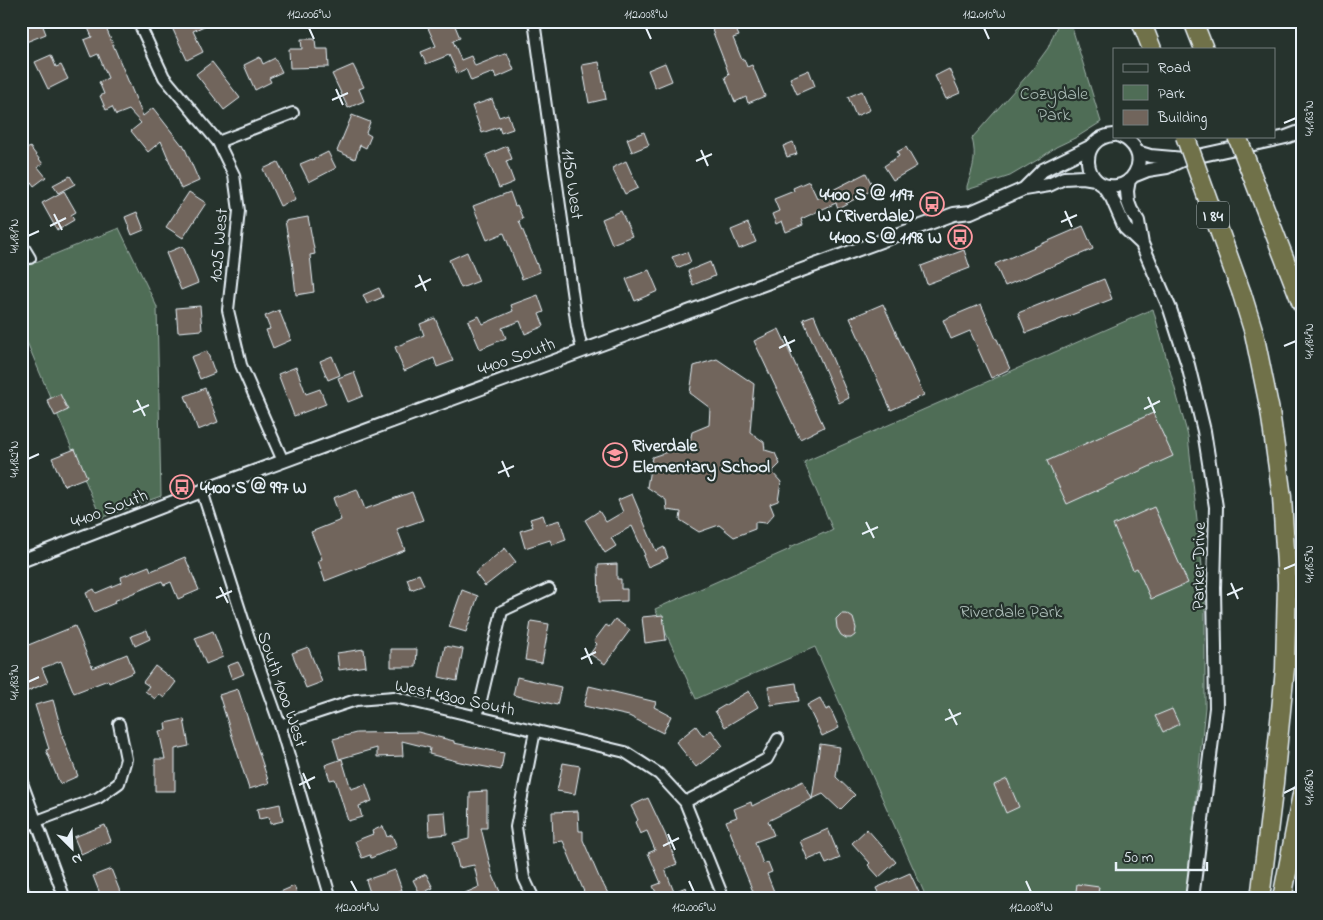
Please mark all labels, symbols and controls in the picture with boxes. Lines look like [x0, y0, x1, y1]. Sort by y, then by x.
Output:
text: 112.006°W [287, 6, 331, 24]
text: 112.008°W [624, 6, 668, 24]
text: 112.010°W [963, 6, 1005, 24]
legend [1113, 48, 1276, 138]
text: Road [1158, 57, 1191, 79]
park label: Cozydale Park [1020, 82, 1089, 129]
text: Park [1158, 83, 1186, 105]
text: 41.183°N [1301, 100, 1319, 136]
text: Building [1157, 107, 1207, 130]
street label: 1150 West [553, 147, 589, 221]
place label: 4400 S @ 1197 W (Riverdale) [817, 183, 915, 230]
bus stop icon: 4400 S @ 1197 W (Riverdale) [919, 191, 945, 217]
road number: I 84 [1197, 202, 1229, 228]
street label: 1025 West [204, 207, 236, 283]
text: 41.181°N [6, 219, 24, 253]
bus stop icon: 4400 S @ 1198 W [947, 224, 973, 250]
place label: 4400 S @ 1198 W [830, 226, 942, 252]
text: 41.184°N [1301, 323, 1319, 359]
street label: 4400 South [474, 332, 559, 384]
place label: Riverdale Elementary School [632, 434, 770, 482]
text: 41.182°N [6, 441, 24, 477]
school or university icon: Riverdale Elementary School [602, 442, 628, 468]
bus stop icon: 4400 S @ 997 W [169, 474, 195, 500]
place label: 4400 S @ 997 W [200, 476, 307, 502]
street label: 4400 South [67, 483, 152, 536]
street label: Parker Drive [1186, 521, 1214, 610]
text: 41.185°N [1301, 545, 1319, 583]
park label: Riverdale Park [960, 600, 1062, 626]
street label: South 1000 West [249, 628, 313, 751]
text: 41.183°N [6, 664, 24, 700]
street label: West 4300 South [392, 674, 517, 724]
text: 41.186°N [1301, 769, 1319, 805]
north arrow [48, 822, 98, 872]
scale bar [1116, 840, 1207, 872]
text: N [68, 847, 85, 870]
text: 50 m [1123, 847, 1154, 869]
text: 112.004°W [335, 899, 379, 917]
text: 112.006°W [672, 899, 716, 917]
text: 112.008°W [1009, 899, 1053, 917]

